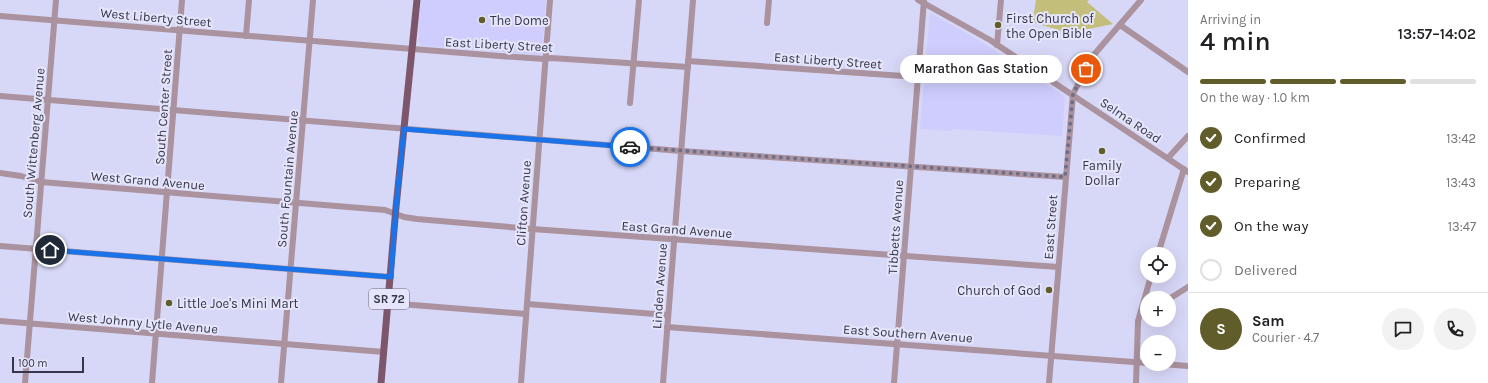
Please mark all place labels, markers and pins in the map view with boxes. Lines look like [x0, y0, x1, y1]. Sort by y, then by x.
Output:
place label: First Church of the Open Bible [1006, 11, 1094, 41]
place label: The Dome [490, 13, 549, 28]
marker: The Dome [477, 15, 487, 25]
marker: First Church of the Open Bible [993, 20, 1003, 30]
pin [1069, 52, 1103, 86]
callout: Marathon Gas Station [900, 55, 1062, 83]
marker: Family Dollar [1097, 146, 1107, 156]
place label: Family Dollar [1082, 158, 1122, 188]
pin [33, 233, 67, 267]
place label: Church of God [957, 283, 1041, 298]
marker: Church of God [1044, 285, 1054, 295]
place label: Little Joe's Mini Mart [177, 296, 298, 311]
marker: Little Joe's Mini Mart [164, 298, 174, 308]

